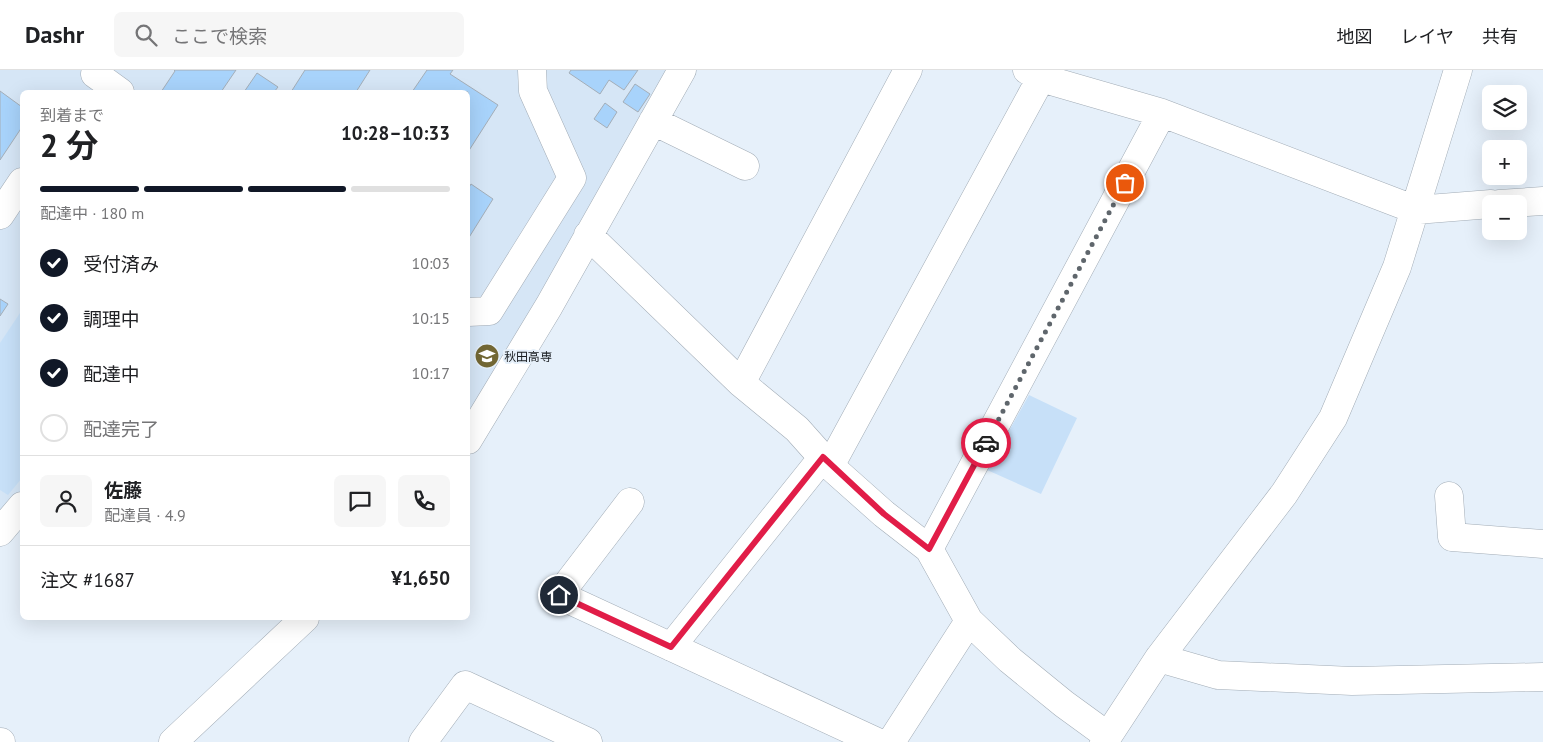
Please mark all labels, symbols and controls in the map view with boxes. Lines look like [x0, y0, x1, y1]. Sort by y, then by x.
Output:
search box [114, 12, 464, 57]
text: Dashr [25, 19, 84, 50]
icon: search [132, 21, 160, 49]
text: ここで検索 [172, 24, 267, 48]
text: 地図 [1337, 25, 1373, 48]
text: レイヤ [1401, 25, 1454, 48]
text: 共有 [1482, 25, 1518, 48]
map controls [1482, 85, 1527, 240]
button: layers [1482, 85, 1527, 130]
text: 到着まで [40, 105, 104, 125]
text: 10:28–10:33 [341, 121, 450, 145]
text: 2 分 [40, 124, 98, 166]
button: + [1482, 140, 1527, 185]
pin [1104, 162, 1146, 204]
icon: bag [1111, 169, 1139, 197]
button: − [1482, 195, 1527, 240]
text: 配達中 · 180 m [40, 203, 144, 223]
icon: check [40, 249, 68, 277]
text: 受付済み [83, 252, 159, 276]
text: 10:03 [412, 253, 450, 273]
icon: check [40, 304, 68, 332]
text: 調理中 [83, 307, 140, 331]
text: 10:15 [412, 308, 450, 328]
school or university icon: 秋田高専 [474, 343, 500, 369]
place label: 秋田高専 [504, 349, 552, 364]
icon: check [40, 359, 68, 387]
text: 配達中 [83, 362, 140, 386]
text: 10:17 [412, 363, 450, 383]
text: 配達完了 [83, 417, 159, 441]
courier [961, 418, 1011, 468]
icon: car [972, 429, 1000, 457]
button: person [40, 475, 92, 527]
button: chat [334, 475, 386, 527]
button: phone [398, 475, 450, 527]
text: 佐藤 [104, 478, 142, 502]
text: 配達員 · 4.9 [104, 505, 186, 525]
text: ¥1,650 [391, 566, 450, 590]
text: 注文 #1687 [40, 568, 135, 592]
pin [538, 574, 580, 616]
icon: home [545, 581, 573, 609]

